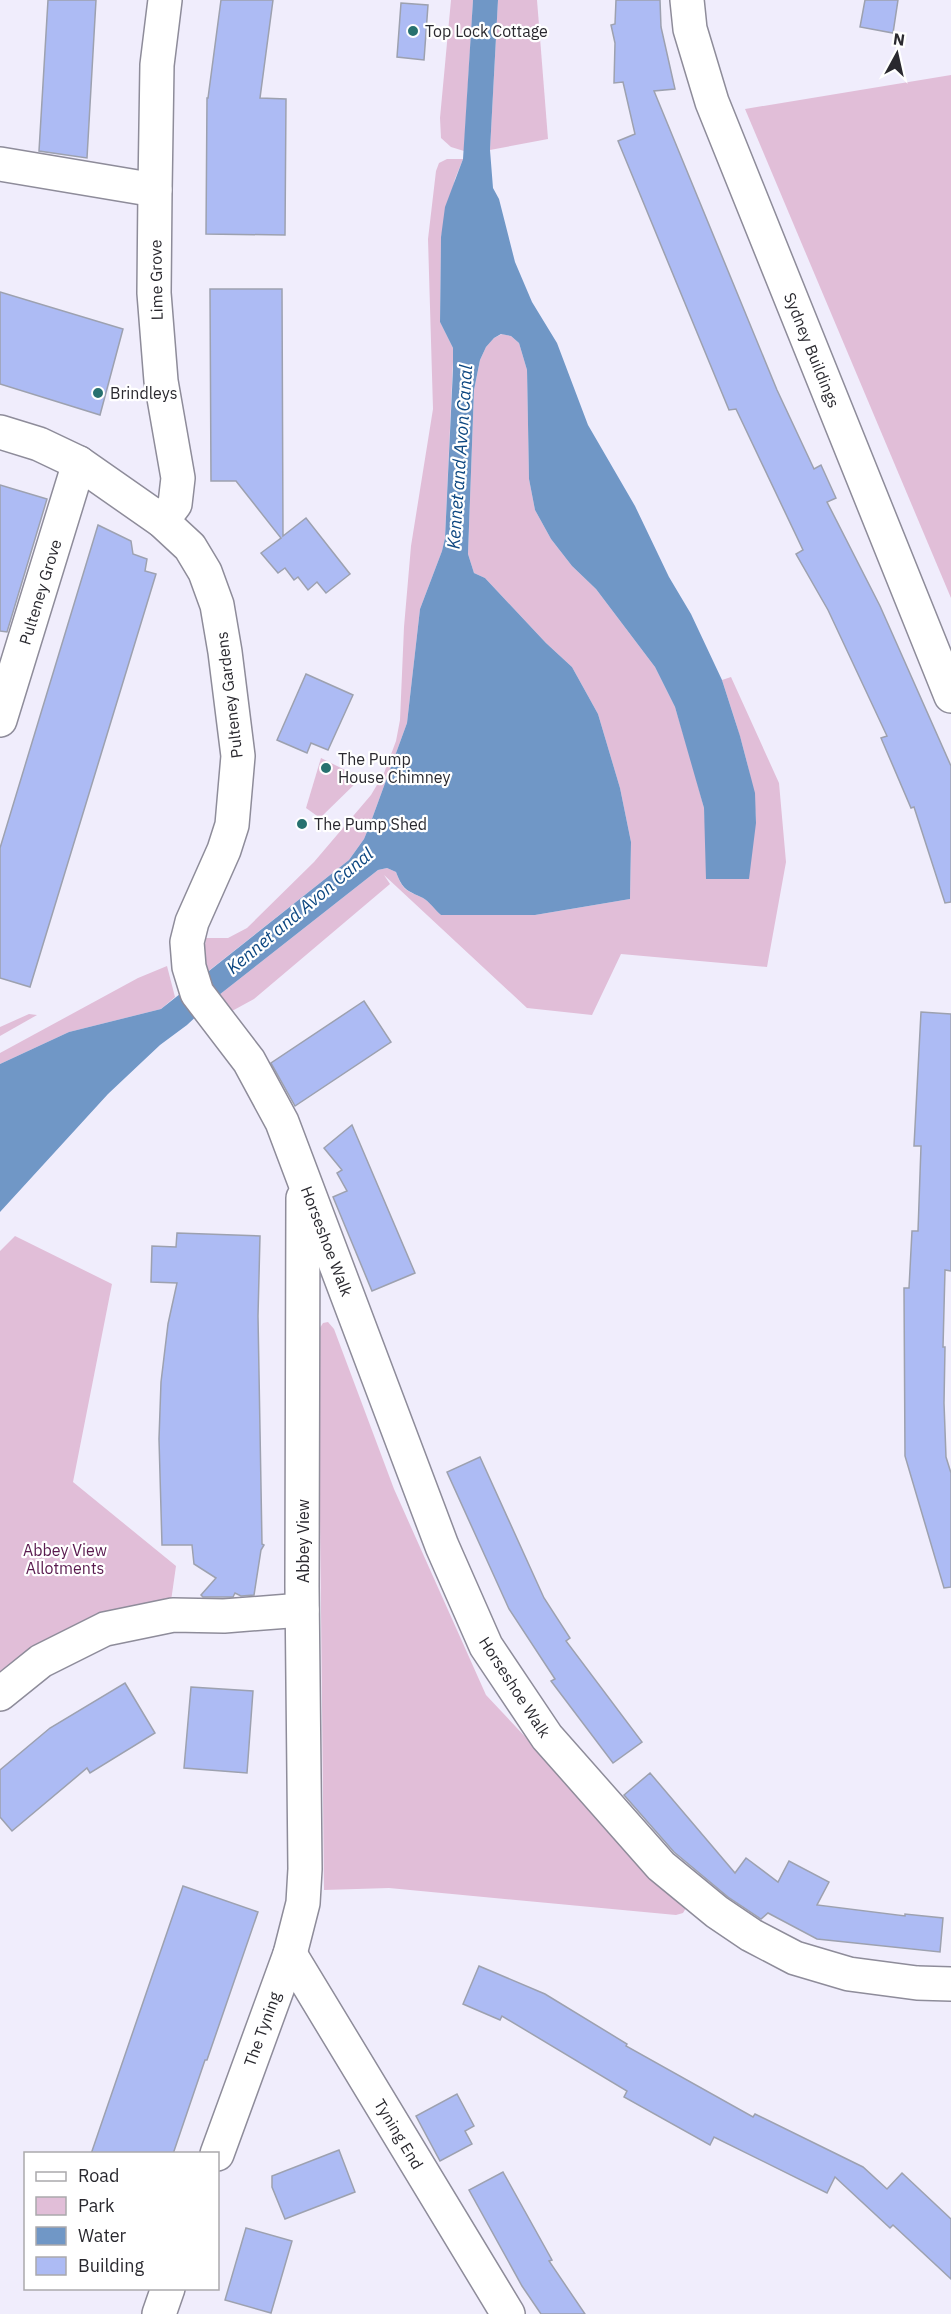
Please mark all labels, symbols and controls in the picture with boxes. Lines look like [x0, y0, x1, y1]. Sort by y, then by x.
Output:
place label: Top Lock Cottage [425, 21, 548, 41]
marker: Top Lock Cottage [406, 24, 420, 38]
north arrow [867, 24, 927, 84]
text: N [892, 28, 906, 50]
street label: Lime Grove [145, 239, 167, 321]
street label: Sydney Buildings [780, 289, 844, 411]
water label: Kennet and Avon Canal [442, 364, 477, 550]
place label: Brindleys [110, 383, 177, 403]
marker: Brindleys [91, 386, 105, 400]
street label: Pulteney Grove [14, 537, 66, 647]
street label: Pulteney Gardens [211, 631, 247, 759]
place label: The Pump House Chimney [338, 749, 450, 787]
marker: The Pump House Chimney [319, 761, 333, 775]
place label: The Pump Shed [314, 814, 427, 834]
marker: The Pump Shed [295, 817, 309, 831]
water label: Kennet and Avon Canal [221, 842, 378, 979]
street label: Horseshoe Walk [297, 1183, 357, 1300]
street label: Abbey View [293, 1499, 313, 1583]
park label: Abbey View Allotments [23, 1540, 107, 1578]
street label: Horseshoe Walk [475, 1633, 555, 1742]
street label: The Tyning [239, 1988, 285, 2069]
street label: Tyning End [370, 2095, 428, 2173]
legend [24, 2152, 219, 2290]
text: Road [78, 2164, 119, 2187]
text: Park [78, 2194, 115, 2217]
text: Water [78, 2224, 127, 2247]
text: Building [78, 2254, 145, 2277]

